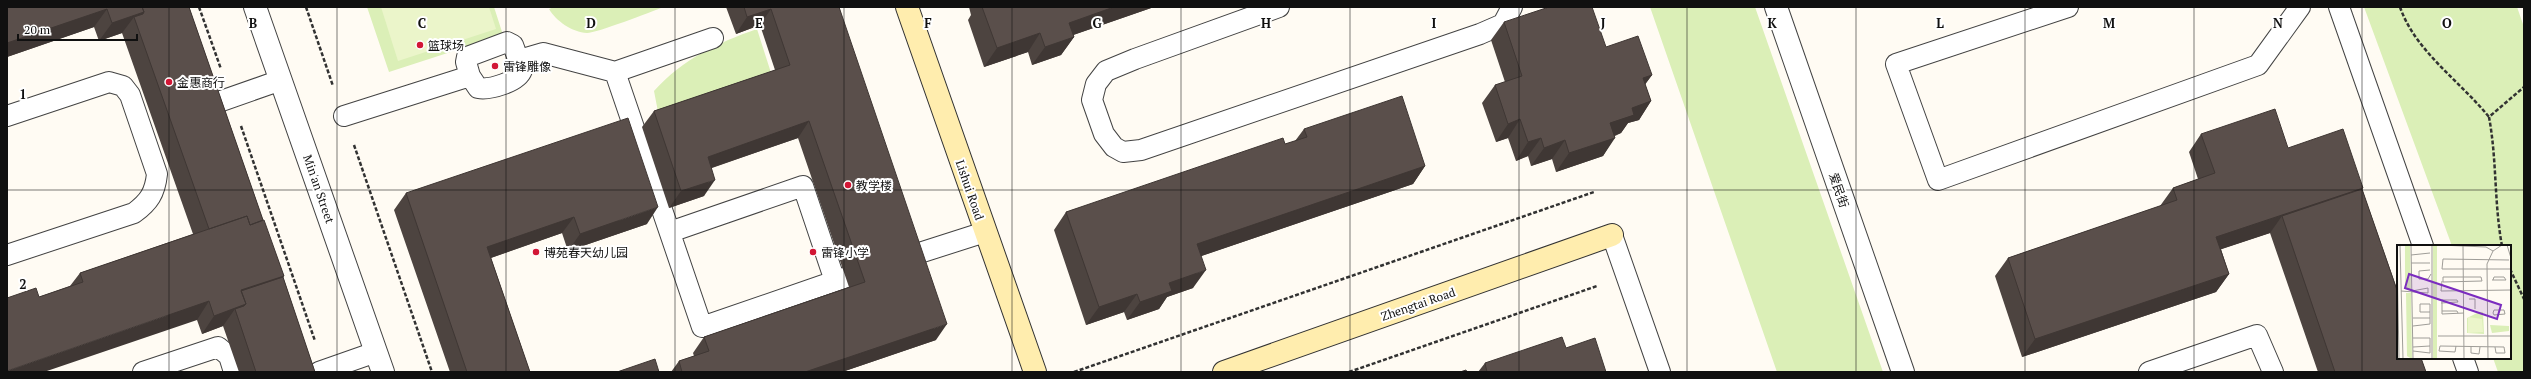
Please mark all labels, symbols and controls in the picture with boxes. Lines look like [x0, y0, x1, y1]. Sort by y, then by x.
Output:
text: B [249, 14, 257, 32]
text: C [418, 14, 426, 32]
text: D [586, 14, 596, 32]
text: E [755, 14, 763, 32]
text: F [924, 14, 932, 32]
text: G [1092, 14, 1102, 32]
text: H [1261, 14, 1271, 32]
text: I [1432, 14, 1437, 32]
text: J [1601, 14, 1606, 32]
text: K [1767, 14, 1777, 32]
text: L [1936, 14, 1944, 32]
text: M [2103, 14, 2115, 32]
text: N [2273, 14, 2283, 32]
text: O [2442, 14, 2452, 32]
scale bar [18, 16, 137, 42]
text: 20 m [24, 22, 51, 37]
place label: 篮球场 [428, 38, 464, 53]
marker: 篮球场 [415, 40, 425, 50]
place label: 雷锋雕像 [503, 59, 551, 74]
marker: 雷锋雕像 [490, 61, 500, 71]
place label: 金惠商行 [177, 75, 225, 90]
marker: 金惠商行 [164, 77, 174, 87]
text: 1 [19, 85, 27, 103]
street label: Min'an Street [300, 153, 338, 226]
street label: Lishui Road [953, 158, 987, 222]
street label: 爱民街 [1826, 171, 1852, 209]
place label: 教学楼 [856, 178, 892, 193]
marker: 教学楼 [843, 180, 853, 190]
place label: 博苑春天幼儿园 [544, 245, 628, 260]
place label: 雷锋小学 [821, 245, 869, 260]
inset map [2397, 245, 2511, 359]
marker: 博苑春天幼儿园 [531, 247, 541, 257]
marker: 雷锋小学 [808, 247, 818, 257]
text: 2 [19, 275, 27, 293]
street label: Zhengtai Road [1379, 284, 1457, 324]

